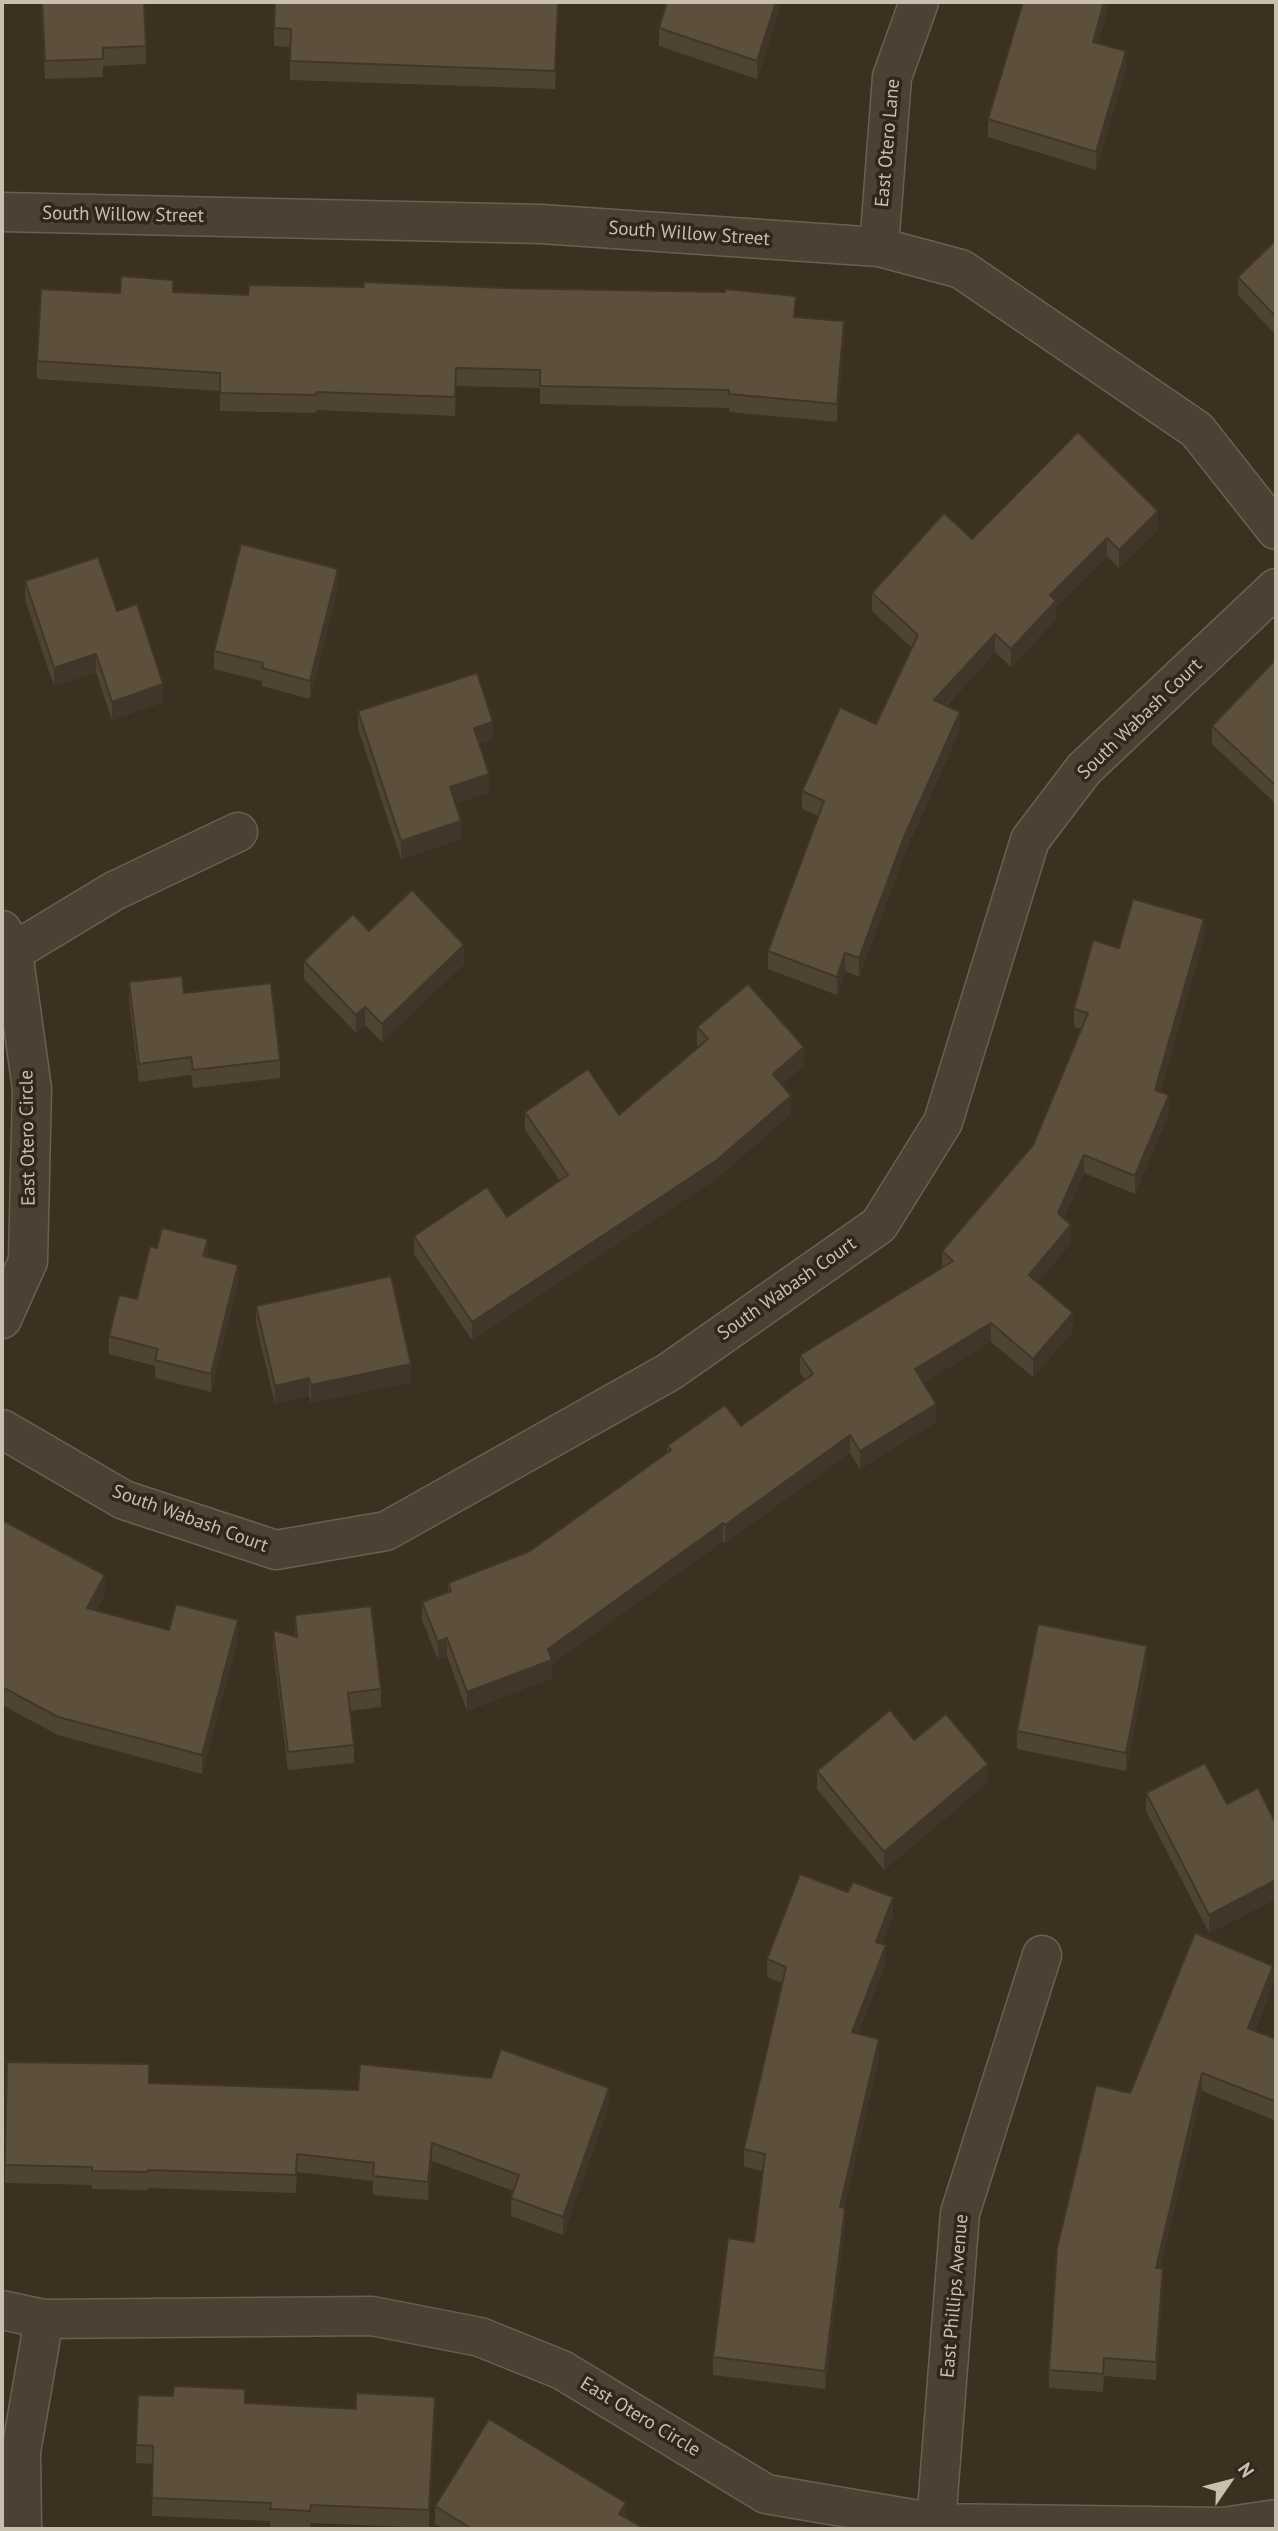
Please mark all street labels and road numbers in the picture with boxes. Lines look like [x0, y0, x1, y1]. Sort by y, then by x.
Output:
street label: East Otero Lane [871, 78, 905, 208]
street label: South Willow Street [42, 202, 204, 228]
street label: South Willow Street [607, 217, 771, 251]
street label: South Wabash Court [1073, 654, 1207, 784]
street label: East Otero Circle [15, 1070, 41, 1206]
street label: South Wabash Court [713, 1233, 861, 1345]
street label: South Wabash Court [109, 1480, 271, 1558]
street label: East Phillips Avenue [936, 2213, 974, 2379]
street label: East Otero Circle [576, 2372, 704, 2462]

